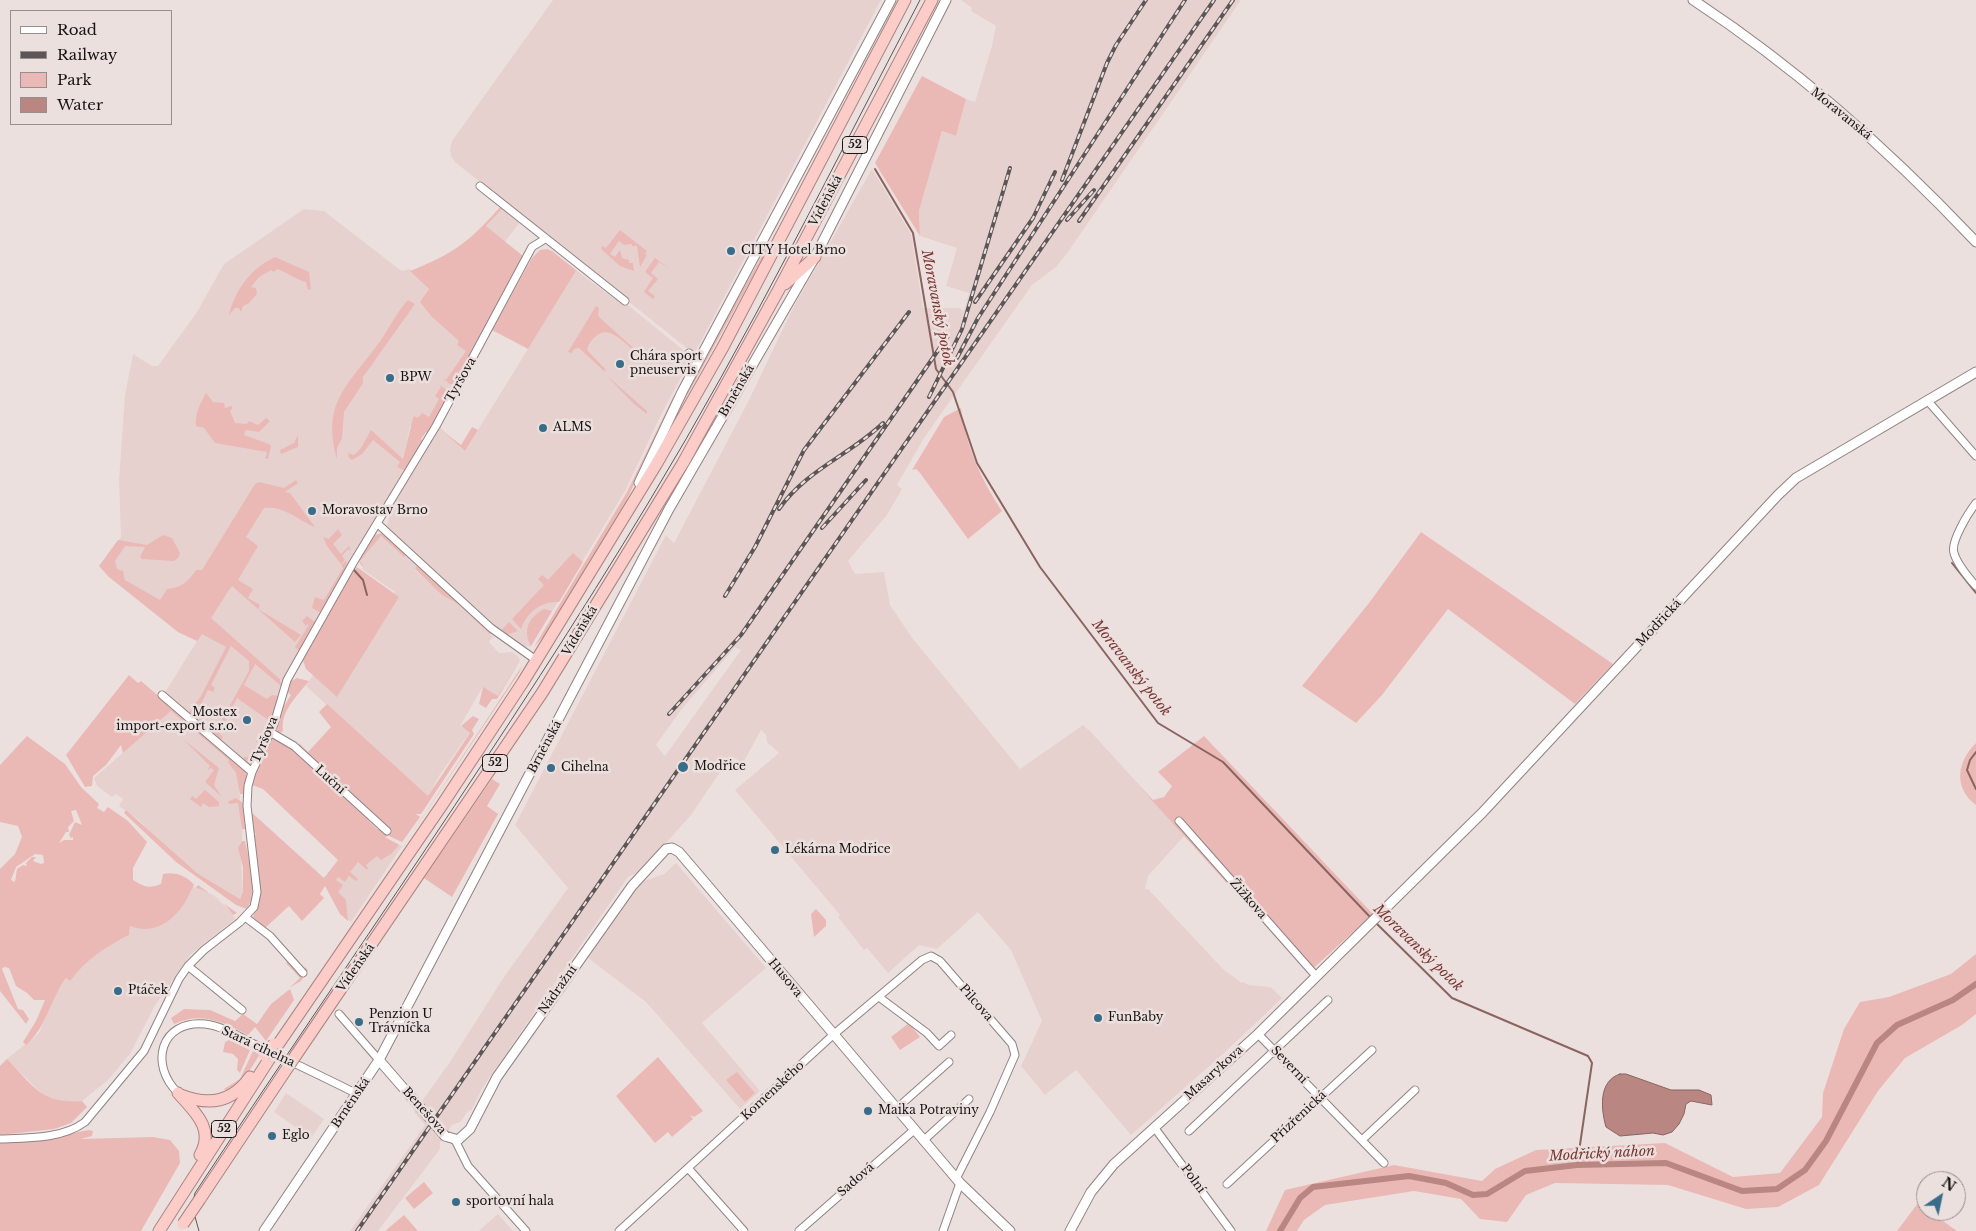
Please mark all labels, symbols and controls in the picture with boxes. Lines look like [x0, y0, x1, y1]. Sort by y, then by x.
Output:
legend [10, 10, 172, 125]
text: Road [57, 20, 97, 39]
text: Railway [57, 45, 117, 64]
text: Park [57, 70, 92, 89]
street label: Moravanská [1808, 85, 1874, 143]
text: Water [57, 95, 103, 114]
road number: 52 [842, 136, 868, 154]
street label: Vídeňská [807, 173, 845, 229]
place label: CITY Hotel Brno [741, 244, 846, 258]
marker: CITY Hotel Brno [725, 245, 737, 257]
water label: Moravanský potok [917, 248, 957, 368]
place label: Chára sport pneuservis [630, 350, 702, 378]
street label: Tyršova [443, 355, 479, 405]
marker: Chára sport pneuservis [614, 358, 626, 370]
street label: Brněnská [716, 362, 758, 420]
place label: BPW [400, 371, 431, 385]
marker: BPW [384, 372, 396, 384]
place label: ALMS [553, 421, 592, 435]
marker: ALMS [537, 422, 549, 434]
place label: Moravostav Brno [322, 504, 428, 518]
marker: Moravostav Brno [306, 505, 318, 517]
street label: Modřická [1634, 597, 1684, 649]
street label: Vídeňská [559, 603, 601, 659]
water label: Moravanský potok [1088, 616, 1174, 720]
place label: Mostex import-export s.r.o. [116, 706, 237, 734]
marker: Mostex import-export s.r.o. [241, 714, 253, 726]
street label: Tyršova [249, 715, 281, 765]
street label: Brněnská [525, 718, 565, 776]
road number: 52 [482, 754, 508, 771]
marker: Modřice [676, 760, 690, 774]
place label: Modřice [694, 760, 746, 774]
place label: Cihelna [561, 761, 609, 775]
marker: Cihelna [545, 762, 557, 774]
street label: Luční [312, 763, 348, 797]
place label: Lékárna Modřice [785, 843, 891, 857]
marker: Lékárna Modřice [769, 844, 781, 856]
street label: Žižkova [1227, 876, 1269, 922]
water label: Moravanský potok [1370, 901, 1466, 995]
street label: Vídeňská [334, 941, 378, 995]
street label: Husova [765, 956, 805, 1000]
street label: Nádražní [536, 963, 580, 1017]
street label: Pilcova [956, 982, 996, 1024]
place label: Ptáček [128, 984, 168, 998]
marker: Ptáček [112, 985, 124, 997]
place label: Penzion U Trávníčka [369, 1008, 433, 1036]
place label: FunBaby [1108, 1011, 1163, 1025]
marker: FunBaby [1092, 1012, 1104, 1024]
marker: Penzion U Trávníčka [353, 1016, 365, 1028]
street label: Stará cihelna [219, 1024, 297, 1070]
street label: Masarykova [1182, 1043, 1246, 1103]
street label: Severní [1268, 1043, 1310, 1087]
street label: Komenského [739, 1058, 807, 1124]
street label: Brněnská [329, 1075, 373, 1131]
street label: Benešova [399, 1085, 449, 1137]
street label: Přízřenická [1268, 1088, 1330, 1146]
place label: Maika Potraviny [878, 1104, 979, 1118]
marker: Maika Potraviny [862, 1105, 874, 1117]
road number: 52 [212, 1120, 236, 1138]
place label: Eglo [282, 1129, 310, 1143]
marker: Eglo [266, 1130, 278, 1142]
water label: Modřický náhon [1549, 1143, 1655, 1165]
street label: Sadová [835, 1160, 877, 1200]
street label: Polní [1178, 1162, 1208, 1196]
north arrow [1916, 1171, 1966, 1221]
text: N [1938, 1173, 1959, 1196]
place label: sportovní hala [466, 1195, 554, 1209]
marker: sportovní hala [450, 1196, 462, 1208]

